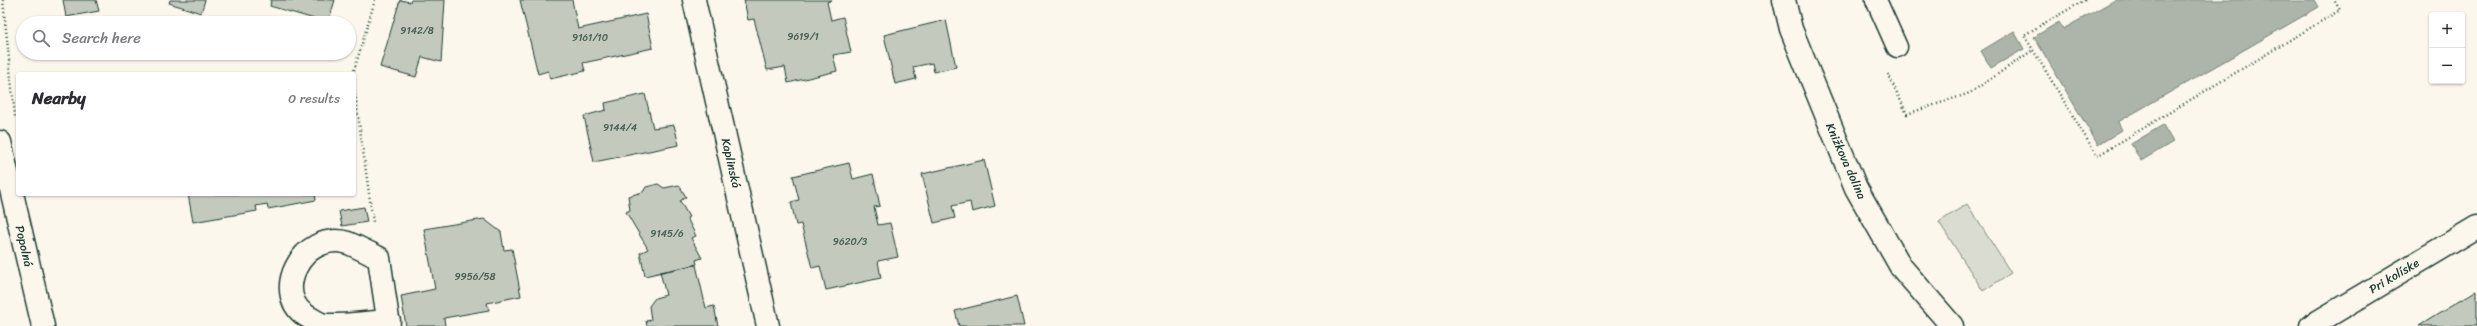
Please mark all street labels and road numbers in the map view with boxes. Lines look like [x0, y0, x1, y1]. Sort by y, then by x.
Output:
street label: Knižkova dolina [1819, 119, 1873, 203]
street label: Kaplinská [715, 136, 747, 190]
street label: Popolná [9, 223, 39, 269]
street label: Pri kolíske [2365, 252, 2424, 300]

